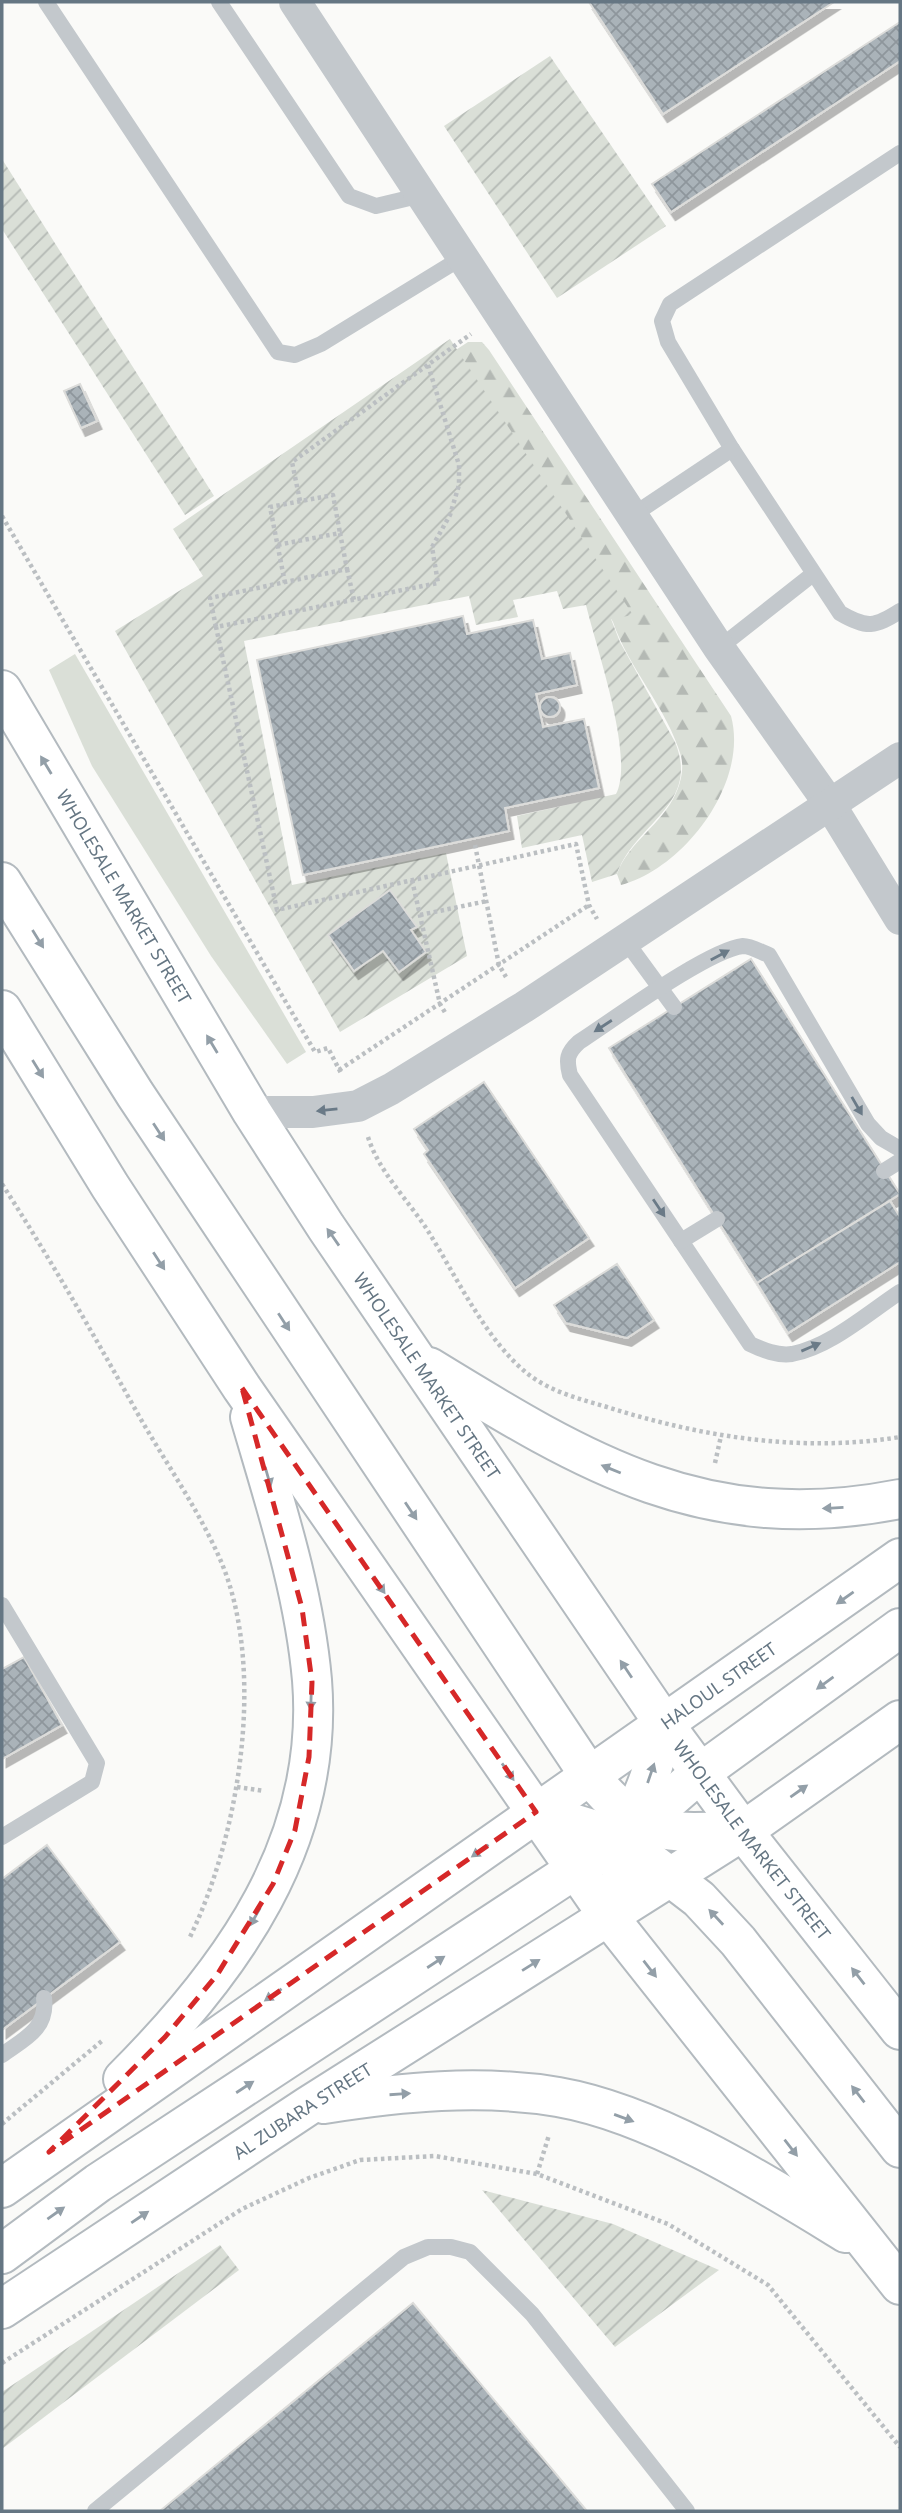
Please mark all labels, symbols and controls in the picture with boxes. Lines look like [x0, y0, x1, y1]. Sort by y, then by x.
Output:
one-way arrow [40, 755, 52, 774]
street label: WHOLESALE MARKET STREET [52, 785, 197, 1008]
one-way arrow [31, 930, 44, 949]
one-way arrow [710, 949, 729, 961]
one-way arrow [594, 1019, 613, 1032]
one-way arrow [206, 1035, 219, 1054]
one-way arrow [32, 1059, 44, 1078]
one-way arrow [851, 1096, 863, 1115]
one-way arrow [316, 1105, 338, 1116]
one-way arrow [152, 1123, 166, 1141]
one-way arrow [652, 1198, 665, 1218]
one-way arrow [326, 1228, 340, 1246]
one-way arrow [153, 1251, 166, 1271]
street label: WHOLESALE MARKET STREET [348, 1267, 506, 1484]
one-way arrow [278, 1312, 291, 1332]
one-way arrow [800, 1341, 821, 1352]
one-way arrow [601, 1463, 622, 1474]
one-way arrow [263, 1467, 273, 1488]
one-way arrow [404, 1502, 418, 1520]
one-way arrow [822, 1503, 844, 1514]
one-way arrow [372, 1576, 386, 1594]
one-way arrow [836, 1590, 854, 1604]
street label: HALOUL STREET [656, 1636, 781, 1734]
one-way arrow [620, 1659, 633, 1678]
one-way arrow [816, 1676, 834, 1690]
one-way arrow [306, 1689, 317, 1711]
street label: WHOLESALE MARKET STREET [668, 1735, 836, 1945]
one-way arrow [501, 1763, 515, 1781]
one-way arrow [646, 1763, 657, 1784]
one-way arrow [790, 1785, 808, 1799]
one-way arrow [471, 1844, 489, 1858]
one-way arrow [248, 1907, 261, 1926]
one-way arrow [708, 1909, 724, 1926]
one-way arrow [426, 1956, 446, 1969]
one-way arrow [521, 1958, 541, 1971]
one-way arrow [643, 1960, 658, 1978]
one-way arrow [850, 1968, 865, 1986]
one-way arrow [264, 1988, 282, 2002]
street label: AL ZUBARA STREET [228, 2057, 376, 2164]
one-way arrow [236, 2081, 255, 2094]
one-way arrow [852, 2085, 866, 2103]
one-way arrow [389, 2088, 411, 2099]
one-way arrow [613, 2112, 634, 2123]
one-way arrow [783, 2139, 798, 2157]
one-way arrow [47, 2206, 65, 2220]
one-way arrow [131, 2211, 150, 2224]

